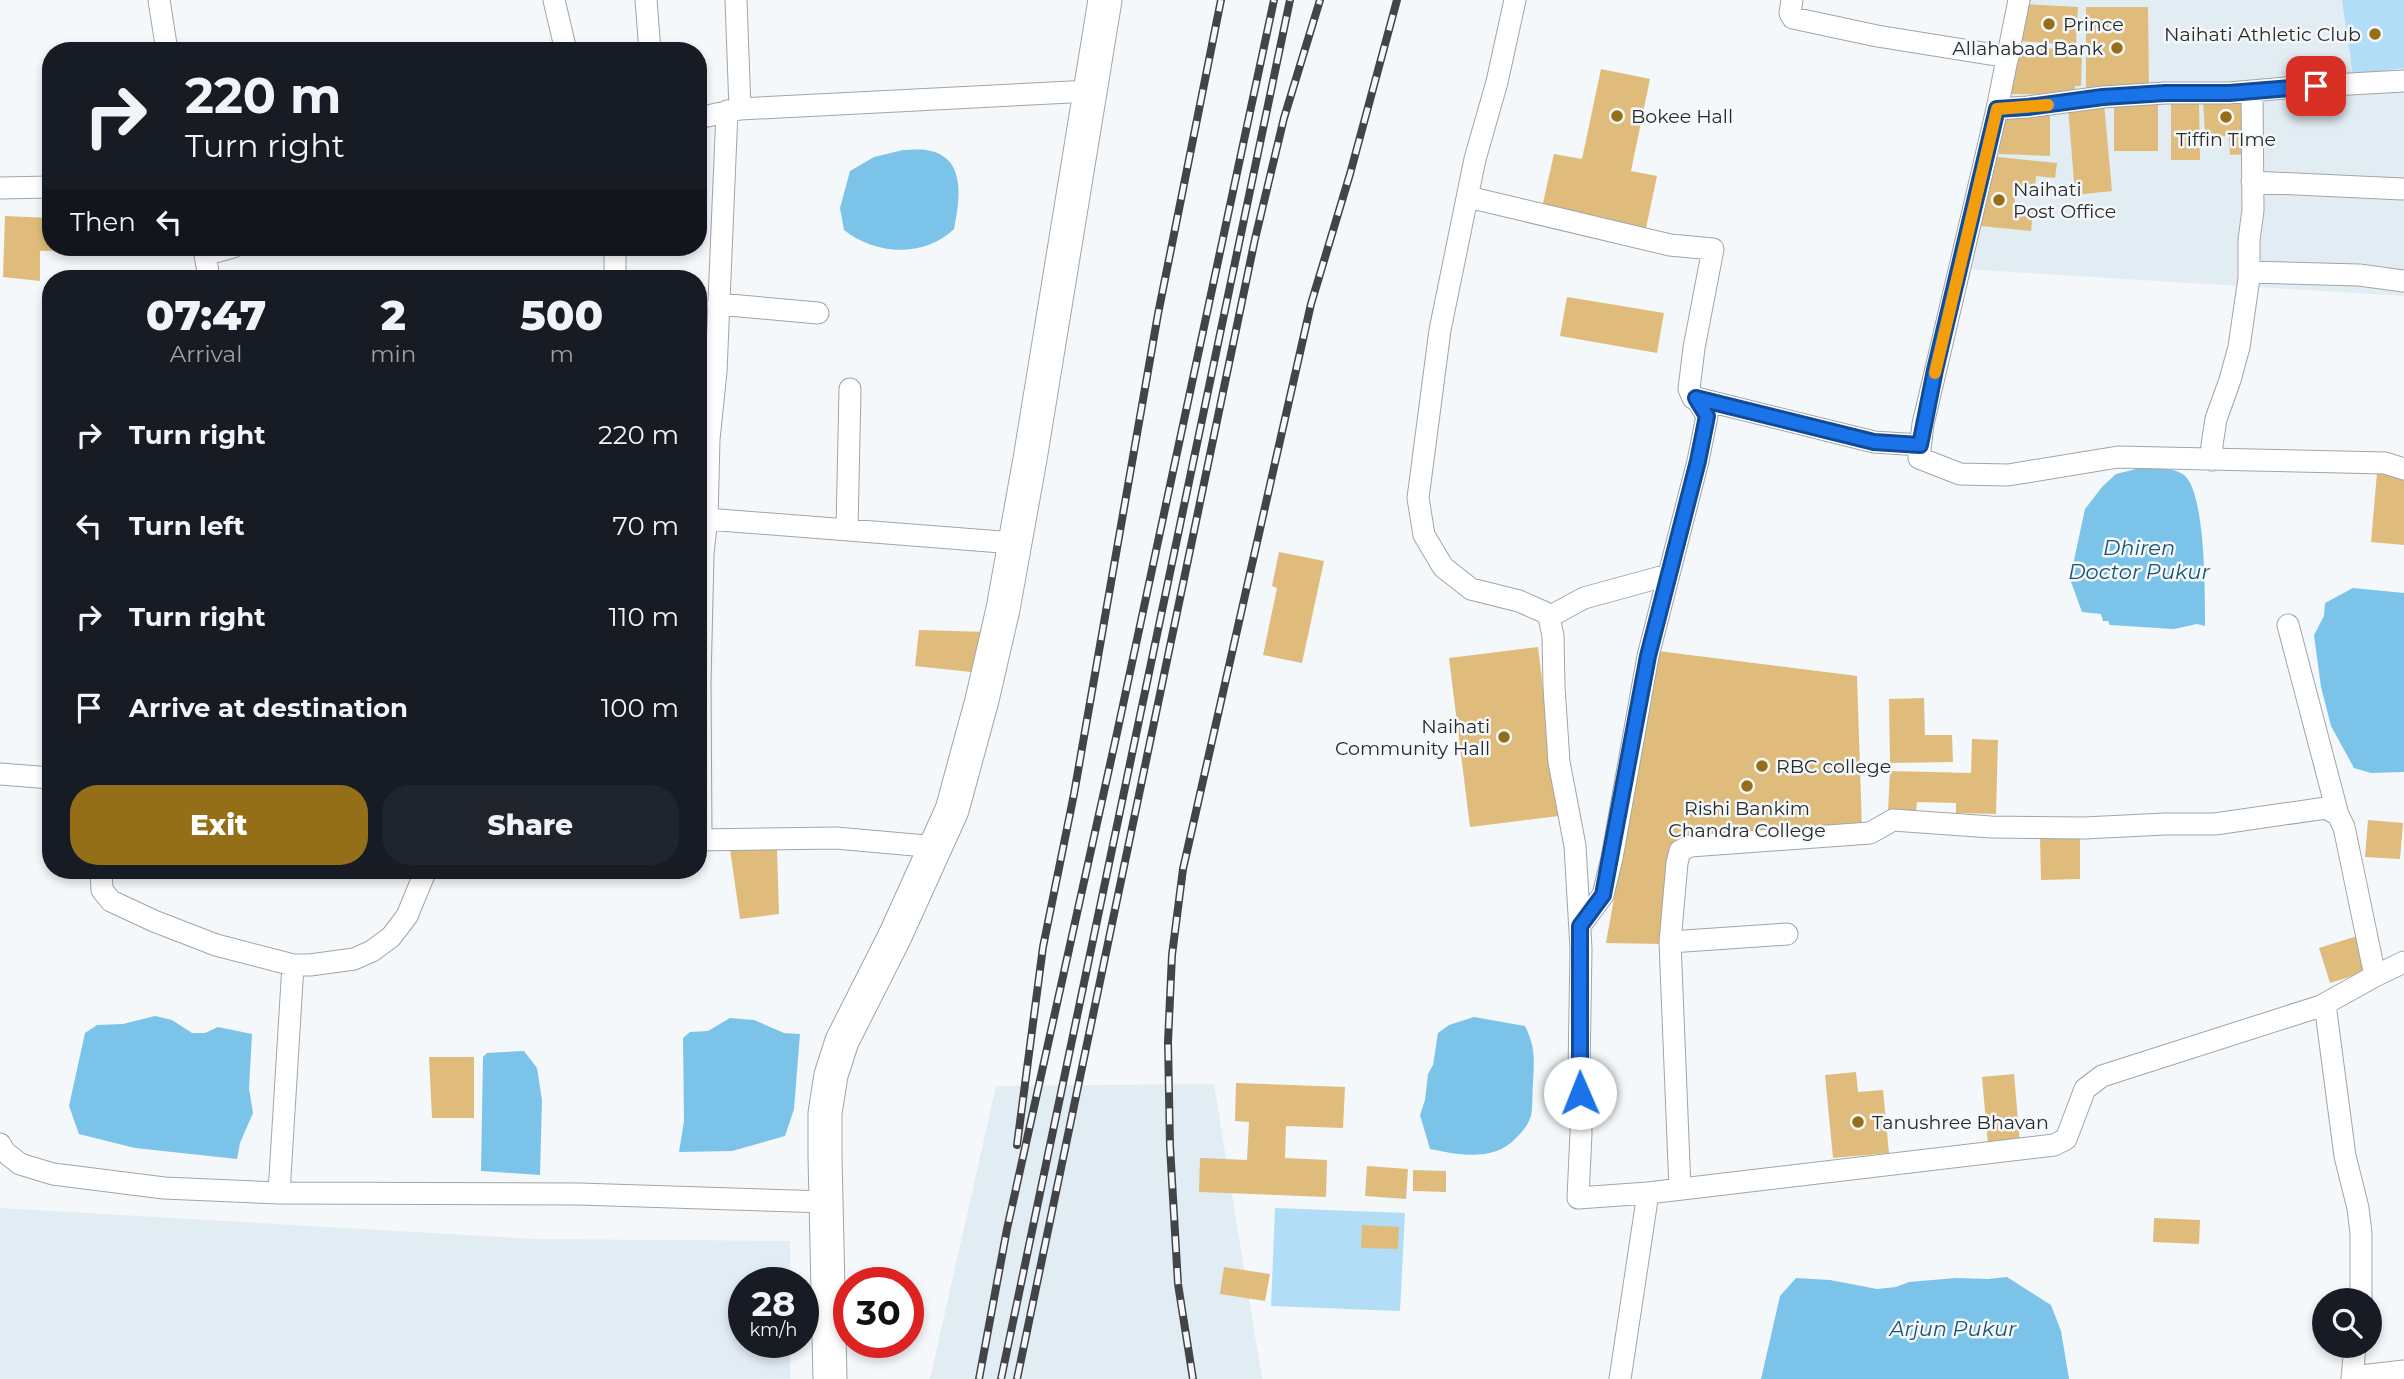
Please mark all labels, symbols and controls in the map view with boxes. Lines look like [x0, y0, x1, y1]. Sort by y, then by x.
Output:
place label: Prince [2063, 13, 2124, 36]
marker: Prince [2041, 16, 2057, 32]
place label: Naihati Athletic Club [2164, 23, 2361, 46]
marker: Naihati Athletic Club [2367, 26, 2383, 42]
place label: Allahabad Bank [1952, 37, 2104, 60]
marker: Allahabad Bank [2109, 40, 2125, 56]
pin [2286, 56, 2346, 116]
text: 220 m [185, 66, 341, 125]
icon: arrive [2297, 67, 2335, 105]
icon: right [70, 70, 161, 161]
place label: Bokee Hall [1631, 105, 1733, 128]
marker: Bokee Hall [1609, 108, 1625, 124]
marker: Tiffin TIme [2218, 109, 2234, 125]
text: Turn right [185, 126, 345, 165]
place label: Tiffin TIme [2176, 128, 2276, 151]
place label: Naihati Post Office [2013, 178, 2116, 223]
marker: Naihati Post Office [1991, 192, 2007, 208]
icon: left [150, 203, 188, 241]
text: Then [70, 206, 136, 238]
text: 07:47 [146, 289, 266, 341]
text: 2 [381, 289, 406, 341]
text: 500 [520, 289, 603, 341]
text: Arrival [170, 340, 242, 368]
text: min [370, 340, 416, 368]
text: m [549, 340, 574, 368]
icon: right [70, 416, 108, 454]
text: Turn right [129, 419, 265, 451]
text: 220 m [598, 419, 679, 451]
icon: left [70, 507, 108, 545]
text: Turn left [129, 510, 245, 542]
text: 70 m [613, 510, 679, 542]
water label: Dhiren Doctor Pukur [2068, 535, 2210, 584]
icon: right [70, 598, 108, 636]
text: Turn right [129, 601, 265, 633]
text: 110 m [609, 601, 679, 633]
icon: arrive [70, 689, 108, 727]
text: Arrive at destination [129, 692, 408, 724]
text: 100 m [601, 692, 679, 724]
place label: Naihati Community Hall [1335, 715, 1490, 760]
marker: Naihati Community Hall [1496, 729, 1512, 745]
place label: RBC college [1776, 755, 1891, 778]
marker: RBC college [1754, 758, 1770, 774]
marker: Rishi Bankim Chandra College [1739, 778, 1755, 794]
button: Exit [70, 785, 368, 865]
button: Share [382, 785, 679, 865]
place label: Rishi Bankim Chandra College [1668, 797, 1826, 842]
position arrow [1543, 1056, 1617, 1130]
place label: Tanushree Bhavan [1872, 1111, 2049, 1134]
marker: Tanushree Bhavan [1850, 1114, 1866, 1130]
speed limit sign: 30 [833, 1267, 924, 1358]
text: 28 [752, 1282, 795, 1325]
map controls [2312, 1288, 2382, 1358]
button: search [2312, 1288, 2382, 1358]
water label: Arjun Pukur [1887, 1316, 2017, 1341]
text: km/h [749, 1319, 798, 1341]

